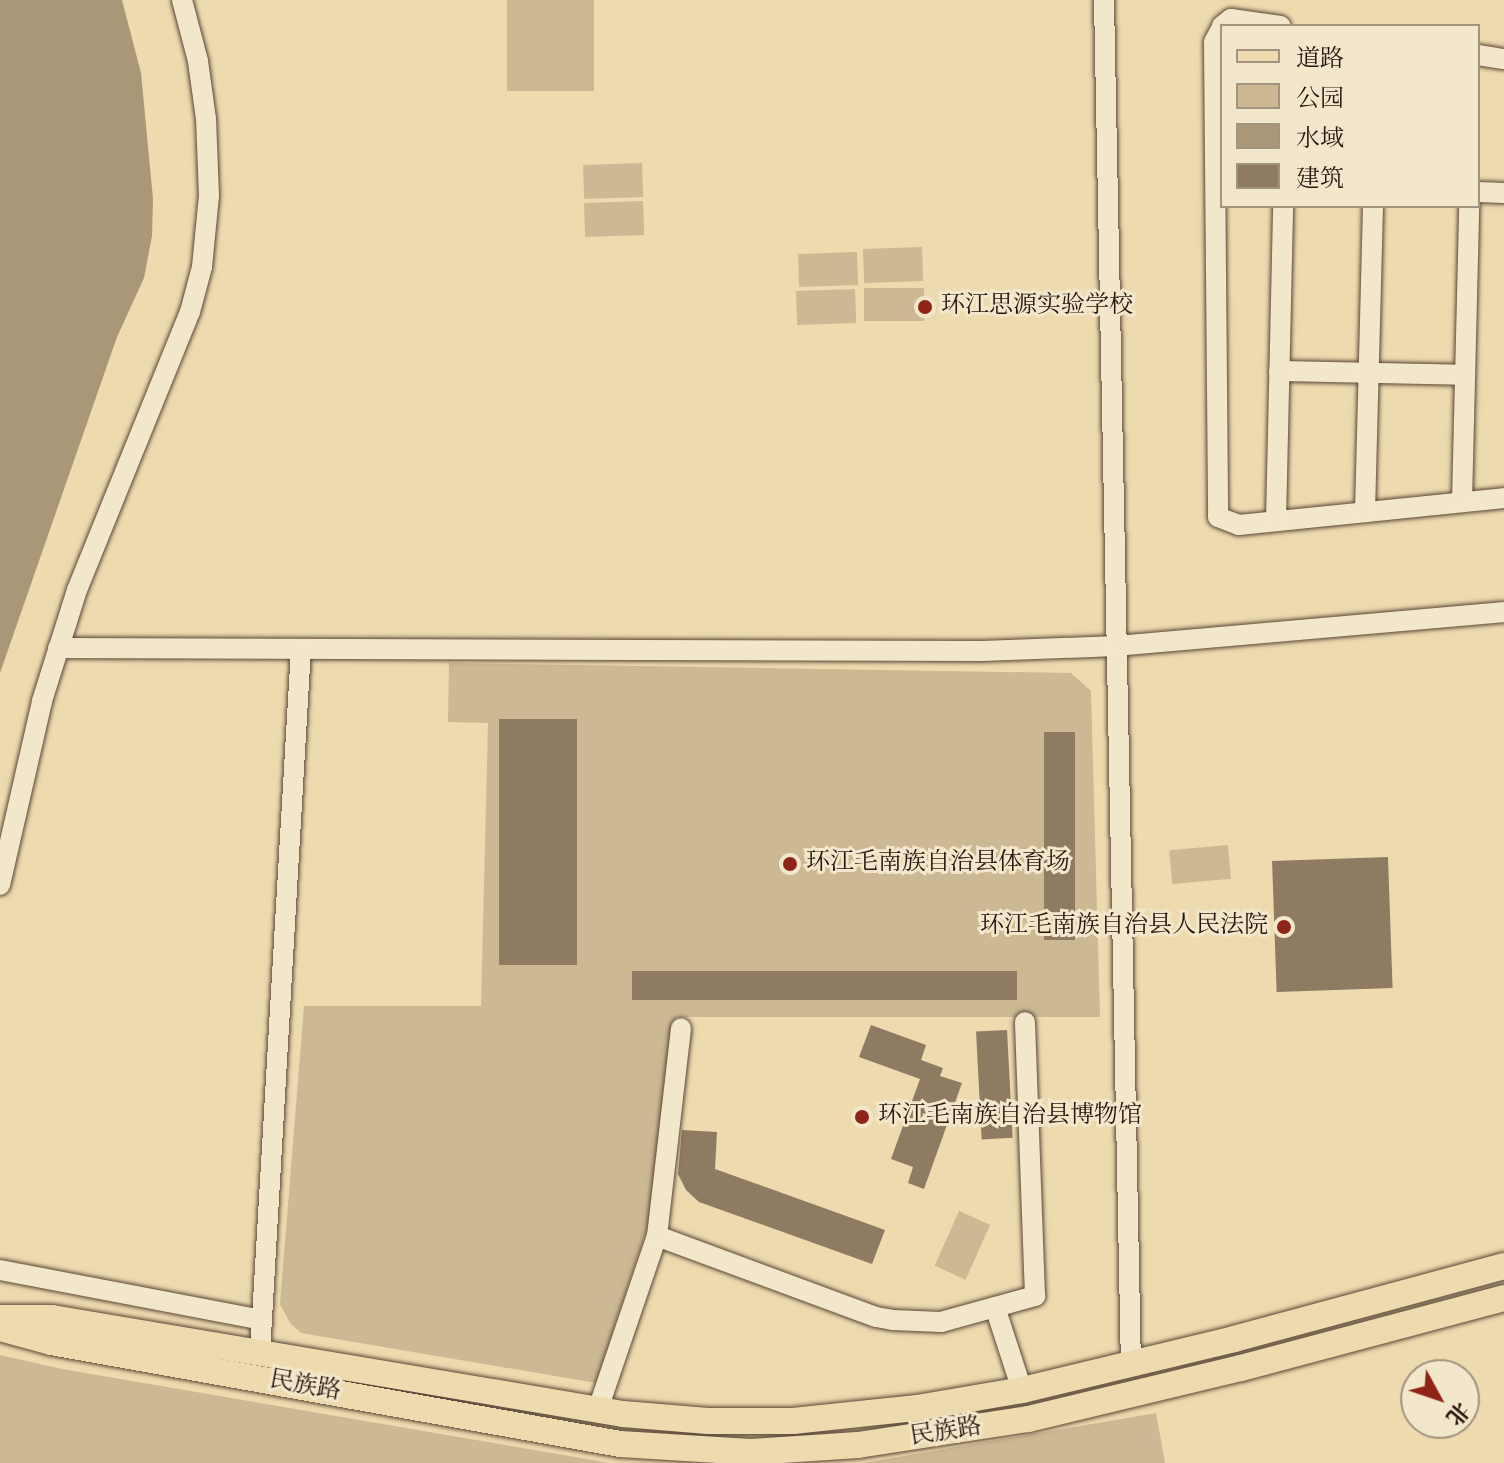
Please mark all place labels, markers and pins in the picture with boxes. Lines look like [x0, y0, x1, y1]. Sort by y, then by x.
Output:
place label: 环江思源实验学校 [941, 293, 1133, 321]
marker: 环江思源实验学校 [916, 298, 934, 316]
place label: 环江毛南族自治县体育场 [806, 850, 1070, 878]
marker: 环江毛南族自治县体育场 [781, 855, 799, 873]
place label: 环江毛南族自治县人民法院 [980, 913, 1268, 941]
marker: 环江毛南族自治县人民法院 [1275, 918, 1293, 936]
place label: 环江毛南族自治县博物馆 [878, 1103, 1142, 1131]
marker: 环江毛南族自治县博物馆 [853, 1108, 871, 1126]

